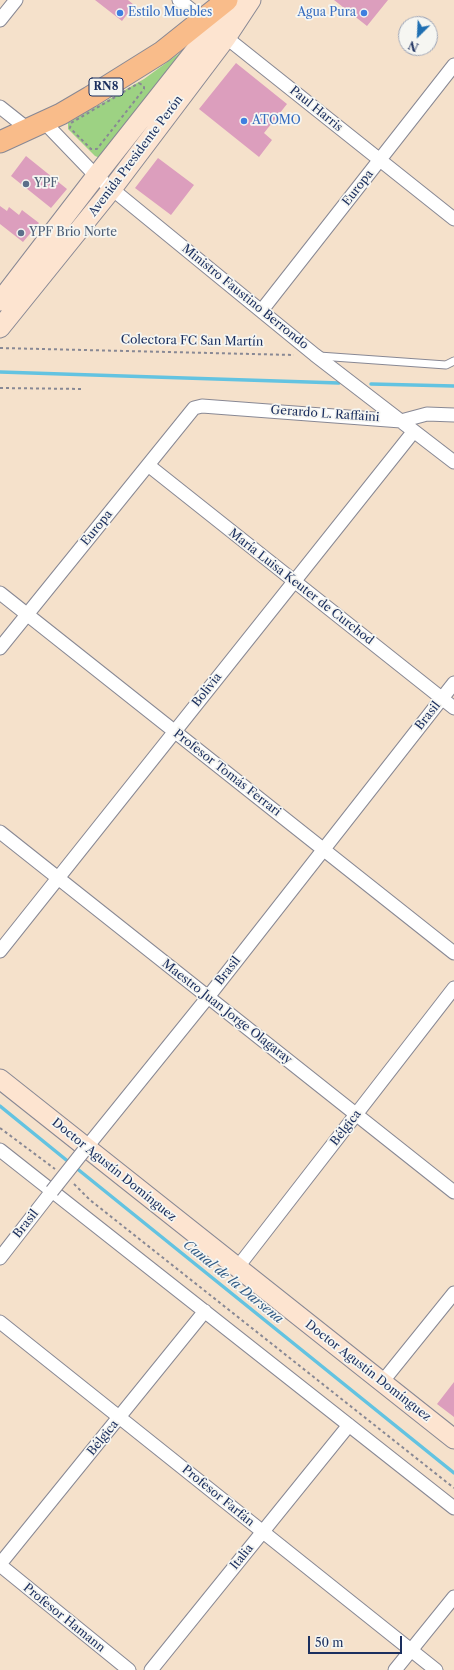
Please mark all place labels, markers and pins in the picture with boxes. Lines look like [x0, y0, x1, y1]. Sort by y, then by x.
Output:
place label: Estilo Muebles [128, 6, 212, 20]
place label: Agua Pura [297, 6, 356, 20]
marker: Estilo Muebles [115, 8, 125, 18]
marker: Agua Pura [359, 8, 369, 18]
place label: ATOMO [252, 114, 301, 128]
marker: ATOMO [239, 116, 249, 126]
place label: YPF [34, 177, 58, 191]
marker: YPF [21, 179, 31, 189]
place label: YPF Brio Norte [29, 226, 117, 240]
marker: YPF Brio Norte [16, 228, 26, 238]

